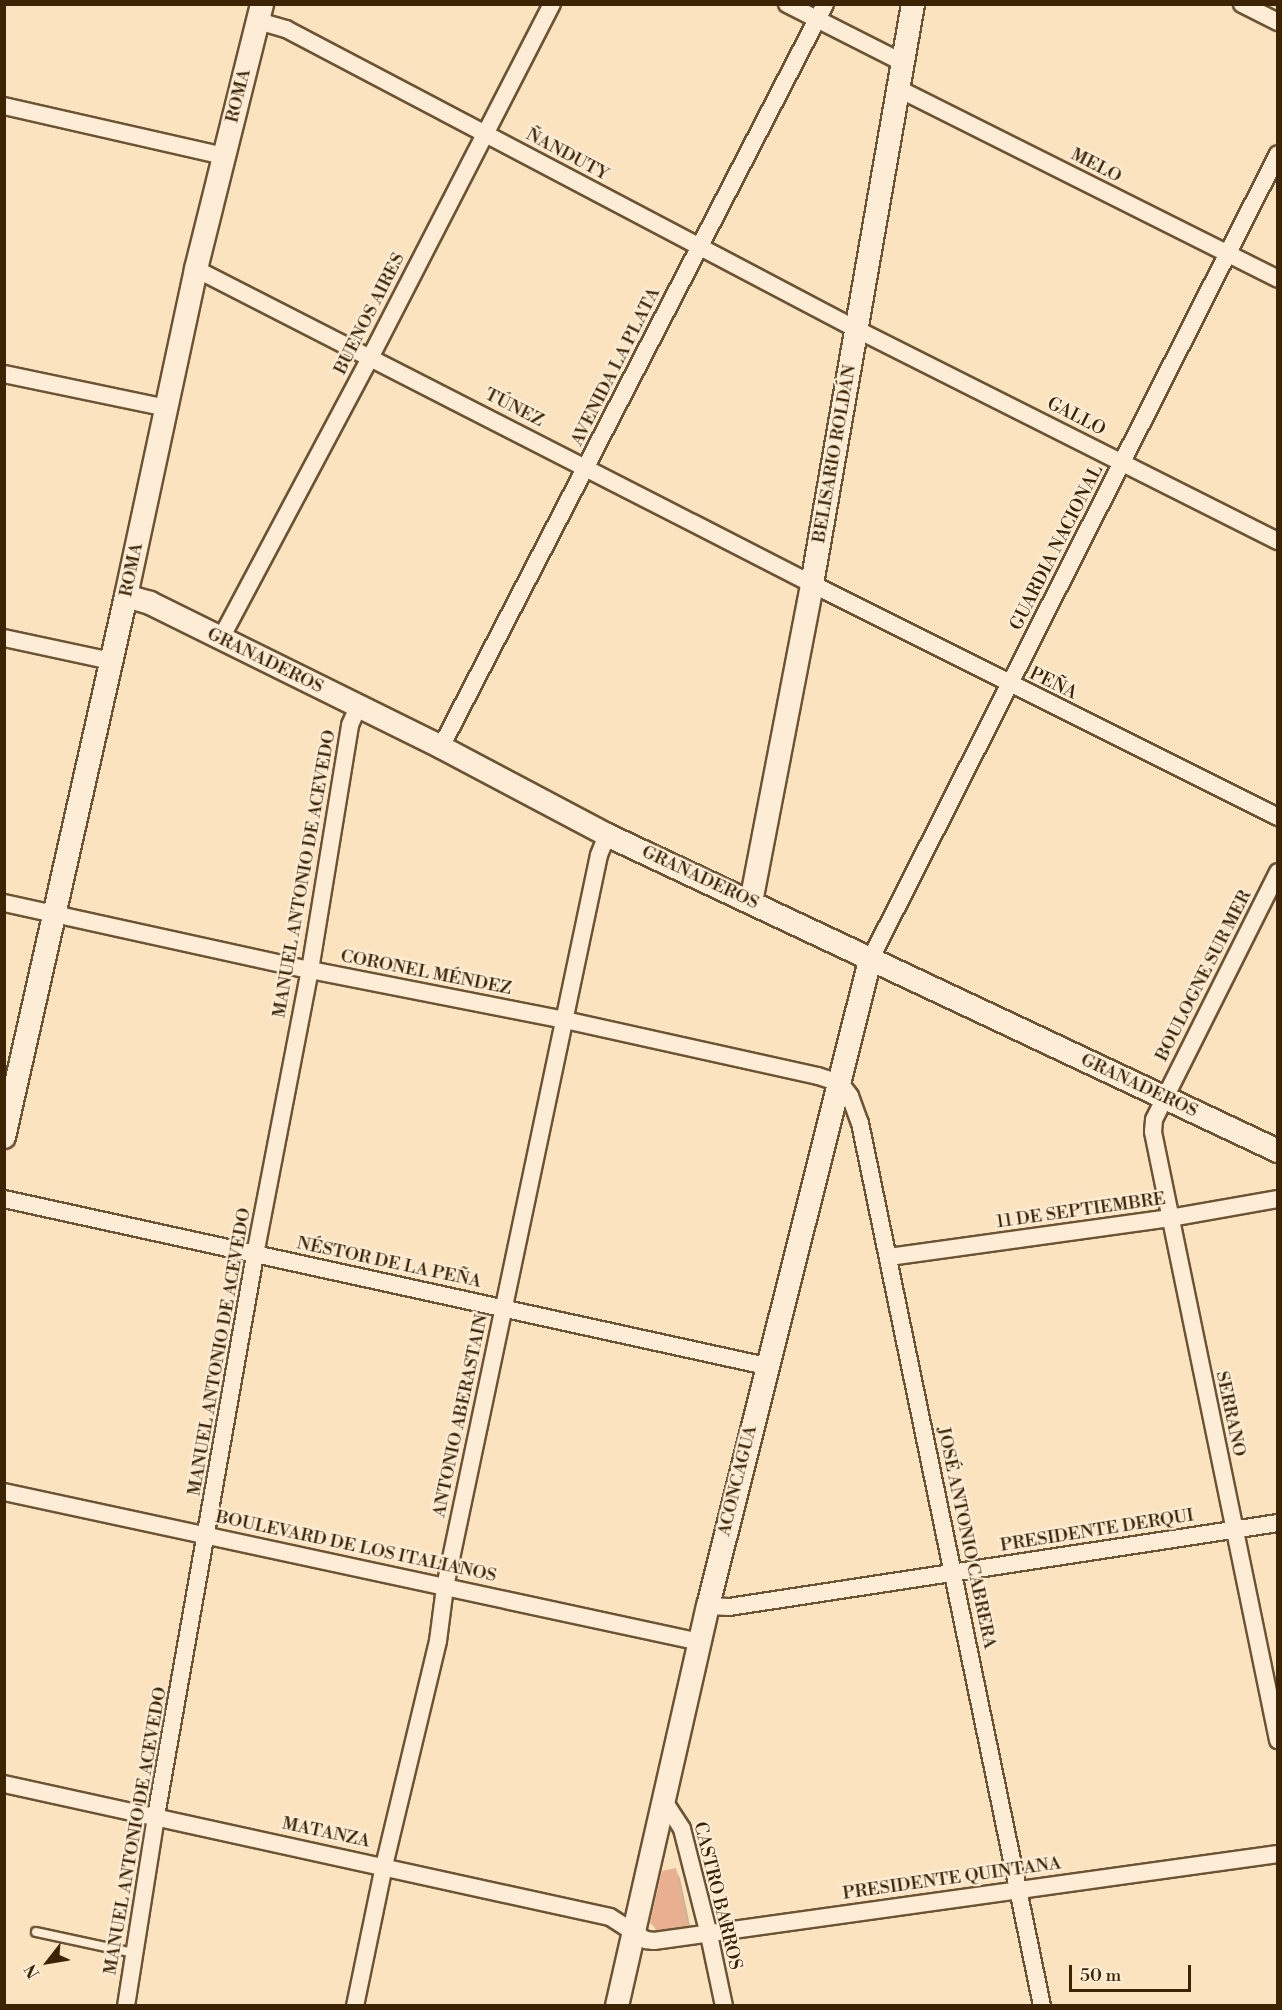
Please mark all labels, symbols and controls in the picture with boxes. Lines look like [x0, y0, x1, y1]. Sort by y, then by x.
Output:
street label: ROMA [222, 67, 256, 125]
street label: ÑANDUTY [522, 124, 612, 186]
street label: MELO [1067, 144, 1125, 188]
street label: BUENOS AIRES [330, 250, 410, 378]
street label: AVENIDA LA PLATA [567, 284, 665, 450]
street label: BELISARIO ROLDÁN [809, 363, 861, 545]
street label: TÚNEZ [481, 384, 547, 432]
street label: GALLO [1043, 393, 1109, 441]
street label: GUARDIA NACIONAL [1006, 462, 1108, 634]
street label: ROMA [116, 541, 148, 599]
street label: GRANADEROS [203, 624, 327, 698]
street label: PEÑA [1026, 663, 1080, 705]
street label: MANUEL ANTONIO DE ACEVEDO [269, 728, 341, 1020]
street label: GRANADEROS [638, 841, 762, 915]
street label: BOULOGNE SUR MER [1151, 887, 1257, 1065]
street label: CORONEL MÉNDEZ [339, 946, 513, 1000]
street label: GRANADEROS [1077, 1049, 1201, 1123]
street label: 11 DE SEPTIEMBRE [995, 1188, 1167, 1234]
street label: MANUEL ANTONIO DE ACEVEDO [184, 1206, 256, 1498]
street label: NÉSTOR DE LA PEÑA [295, 1233, 483, 1293]
street label: ANTONIO ABERASTAIN [429, 1312, 493, 1520]
street label: SERRANO [1210, 1369, 1250, 1459]
street label: ACONCAGUA [714, 1424, 762, 1538]
street label: JOSÉ ANTONIO CABRERA [932, 1425, 1000, 1651]
street label: PRESIDENTE DERQUI [999, 1505, 1195, 1557]
street label: BOULEVARD DE LOS ITALIANOS [214, 1507, 498, 1587]
street label: MANUEL ANTONIO DE ACEVEDO [100, 1685, 172, 1977]
street label: MATANZA [280, 1813, 372, 1853]
street label: CASTRO BARROS [688, 1820, 746, 1972]
street label: PRESIDENTE QUINTANA [841, 1853, 1063, 1905]
north arrow [18, 1932, 78, 1992]
scale bar [1072, 1953, 1194, 1991]
text: N [21, 1961, 44, 1982]
text: 50 m [1080, 1964, 1121, 1987]

